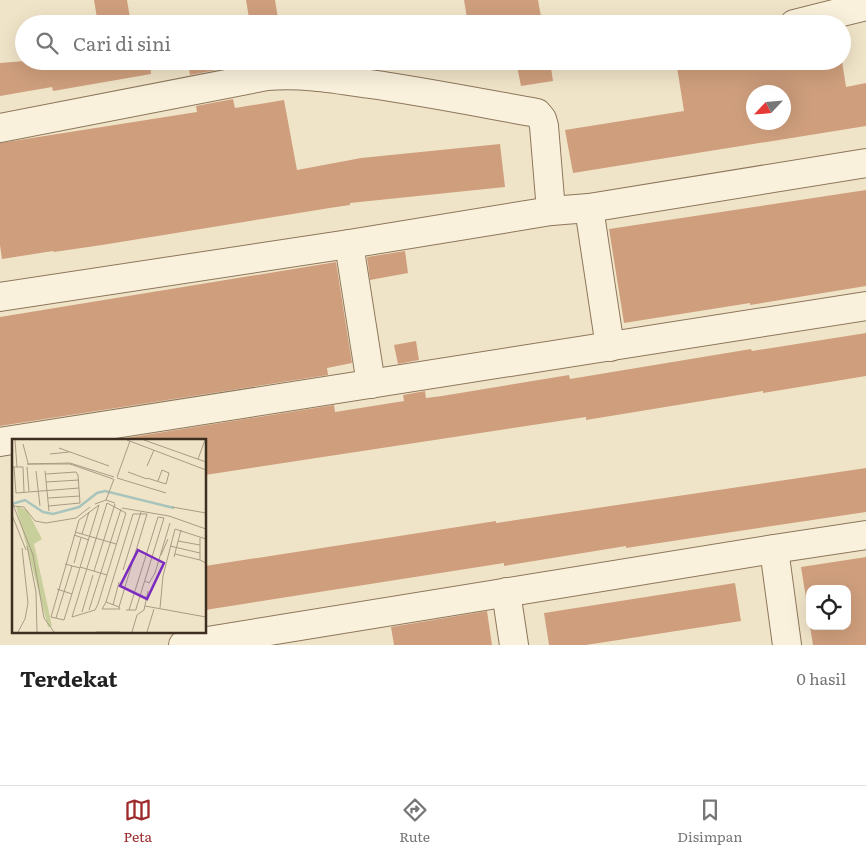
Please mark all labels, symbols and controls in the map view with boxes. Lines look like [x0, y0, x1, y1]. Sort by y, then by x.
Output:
search box [15, 15, 851, 70]
icon: search [33, 29, 61, 57]
text: Cari di sini [73, 29, 171, 57]
north arrow [746, 85, 791, 130]
inset map [12, 439, 206, 632]
map controls [806, 585, 851, 630]
button: locate [806, 585, 851, 630]
text: Terdekat [20, 662, 118, 693]
text: 0 hasil [797, 666, 846, 690]
tab: Peta [124, 796, 152, 846]
tab: Rute [399, 796, 430, 846]
tab: Disimpan [677, 796, 742, 846]

